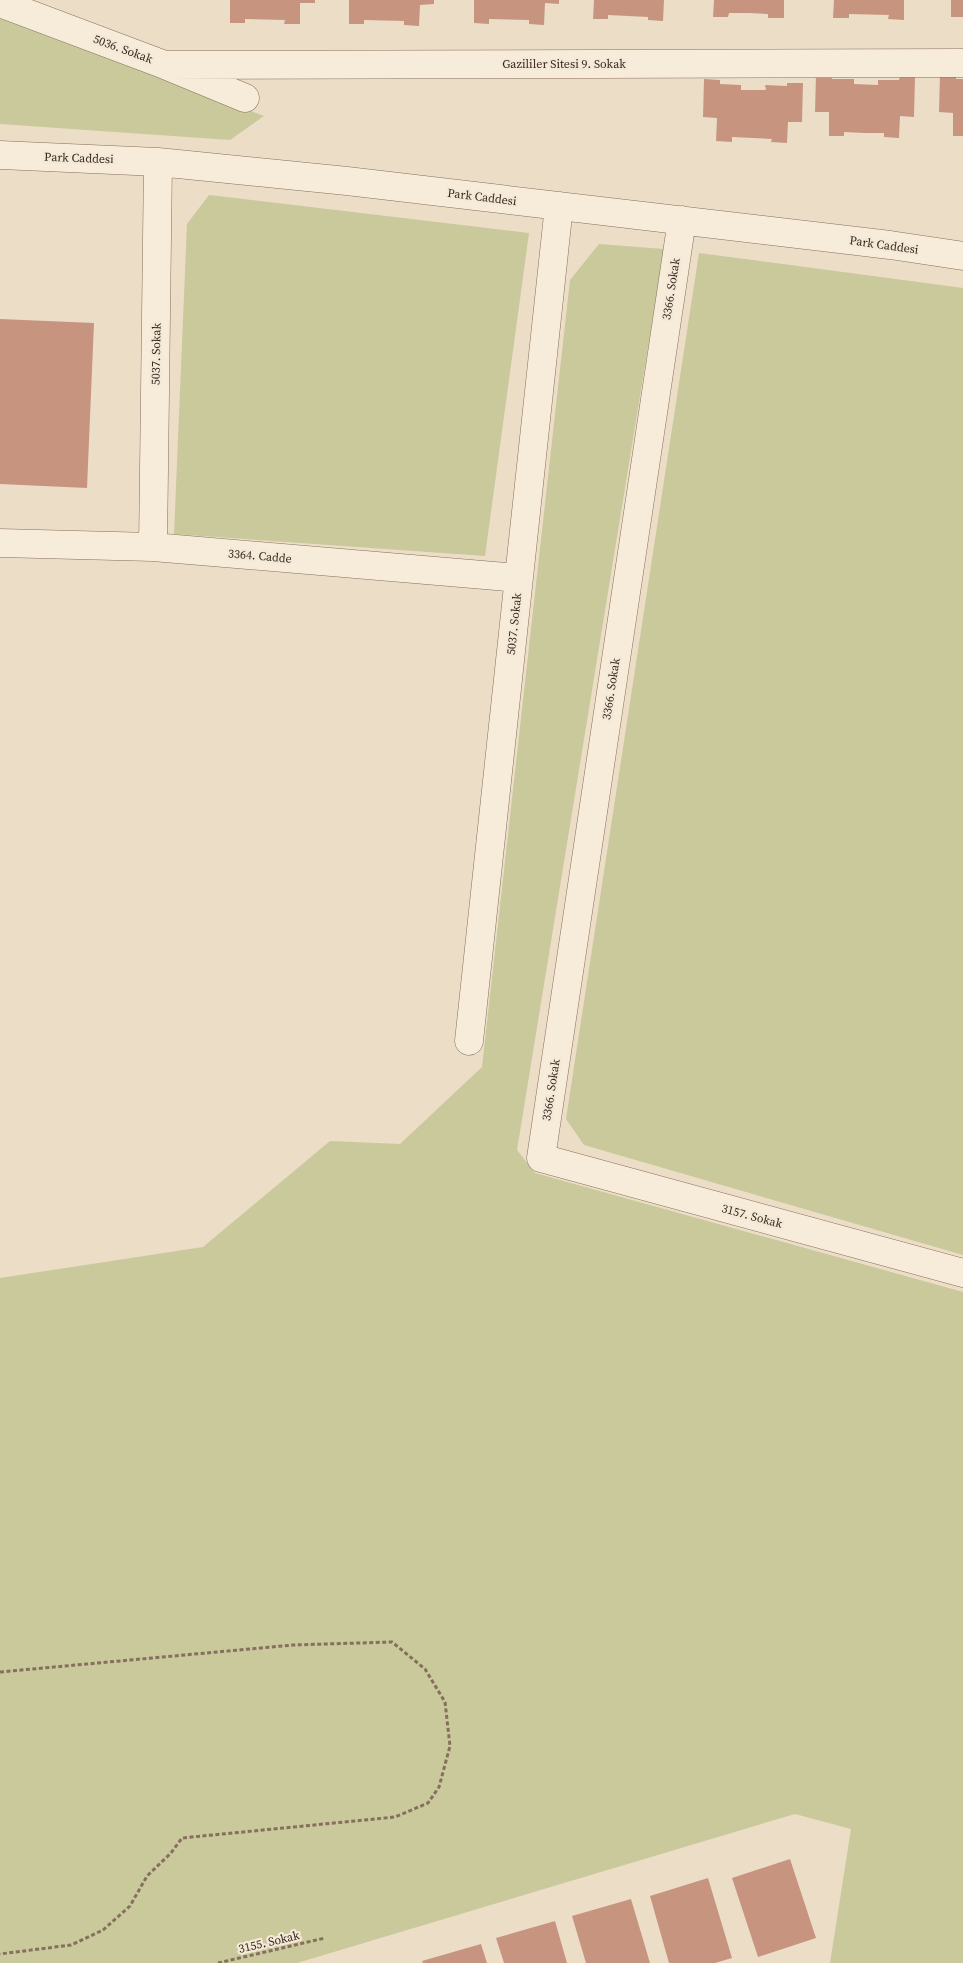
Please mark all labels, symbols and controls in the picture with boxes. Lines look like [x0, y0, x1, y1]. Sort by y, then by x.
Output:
street label: 5036. Sokak [91, 31, 155, 67]
street label: Gazililer Sitesi 9. Sokak [502, 56, 626, 72]
street label: Park Caddesi [44, 149, 114, 167]
street label: Park Caddesi [446, 185, 518, 209]
street label: Park Caddesi [848, 232, 920, 258]
street label: 3366. Sokak [658, 257, 684, 321]
street label: 5037. Sokak [147, 322, 165, 385]
street label: 3364. Cadde [228, 545, 292, 567]
street label: 5037. Sokak [503, 592, 525, 656]
street label: 3366. Sokak [598, 657, 624, 721]
street label: 3366. Sokak [538, 1058, 564, 1122]
street label: 3157. Sokak [720, 1200, 785, 1232]
street label: 3155. Sokak [237, 1927, 302, 1957]

